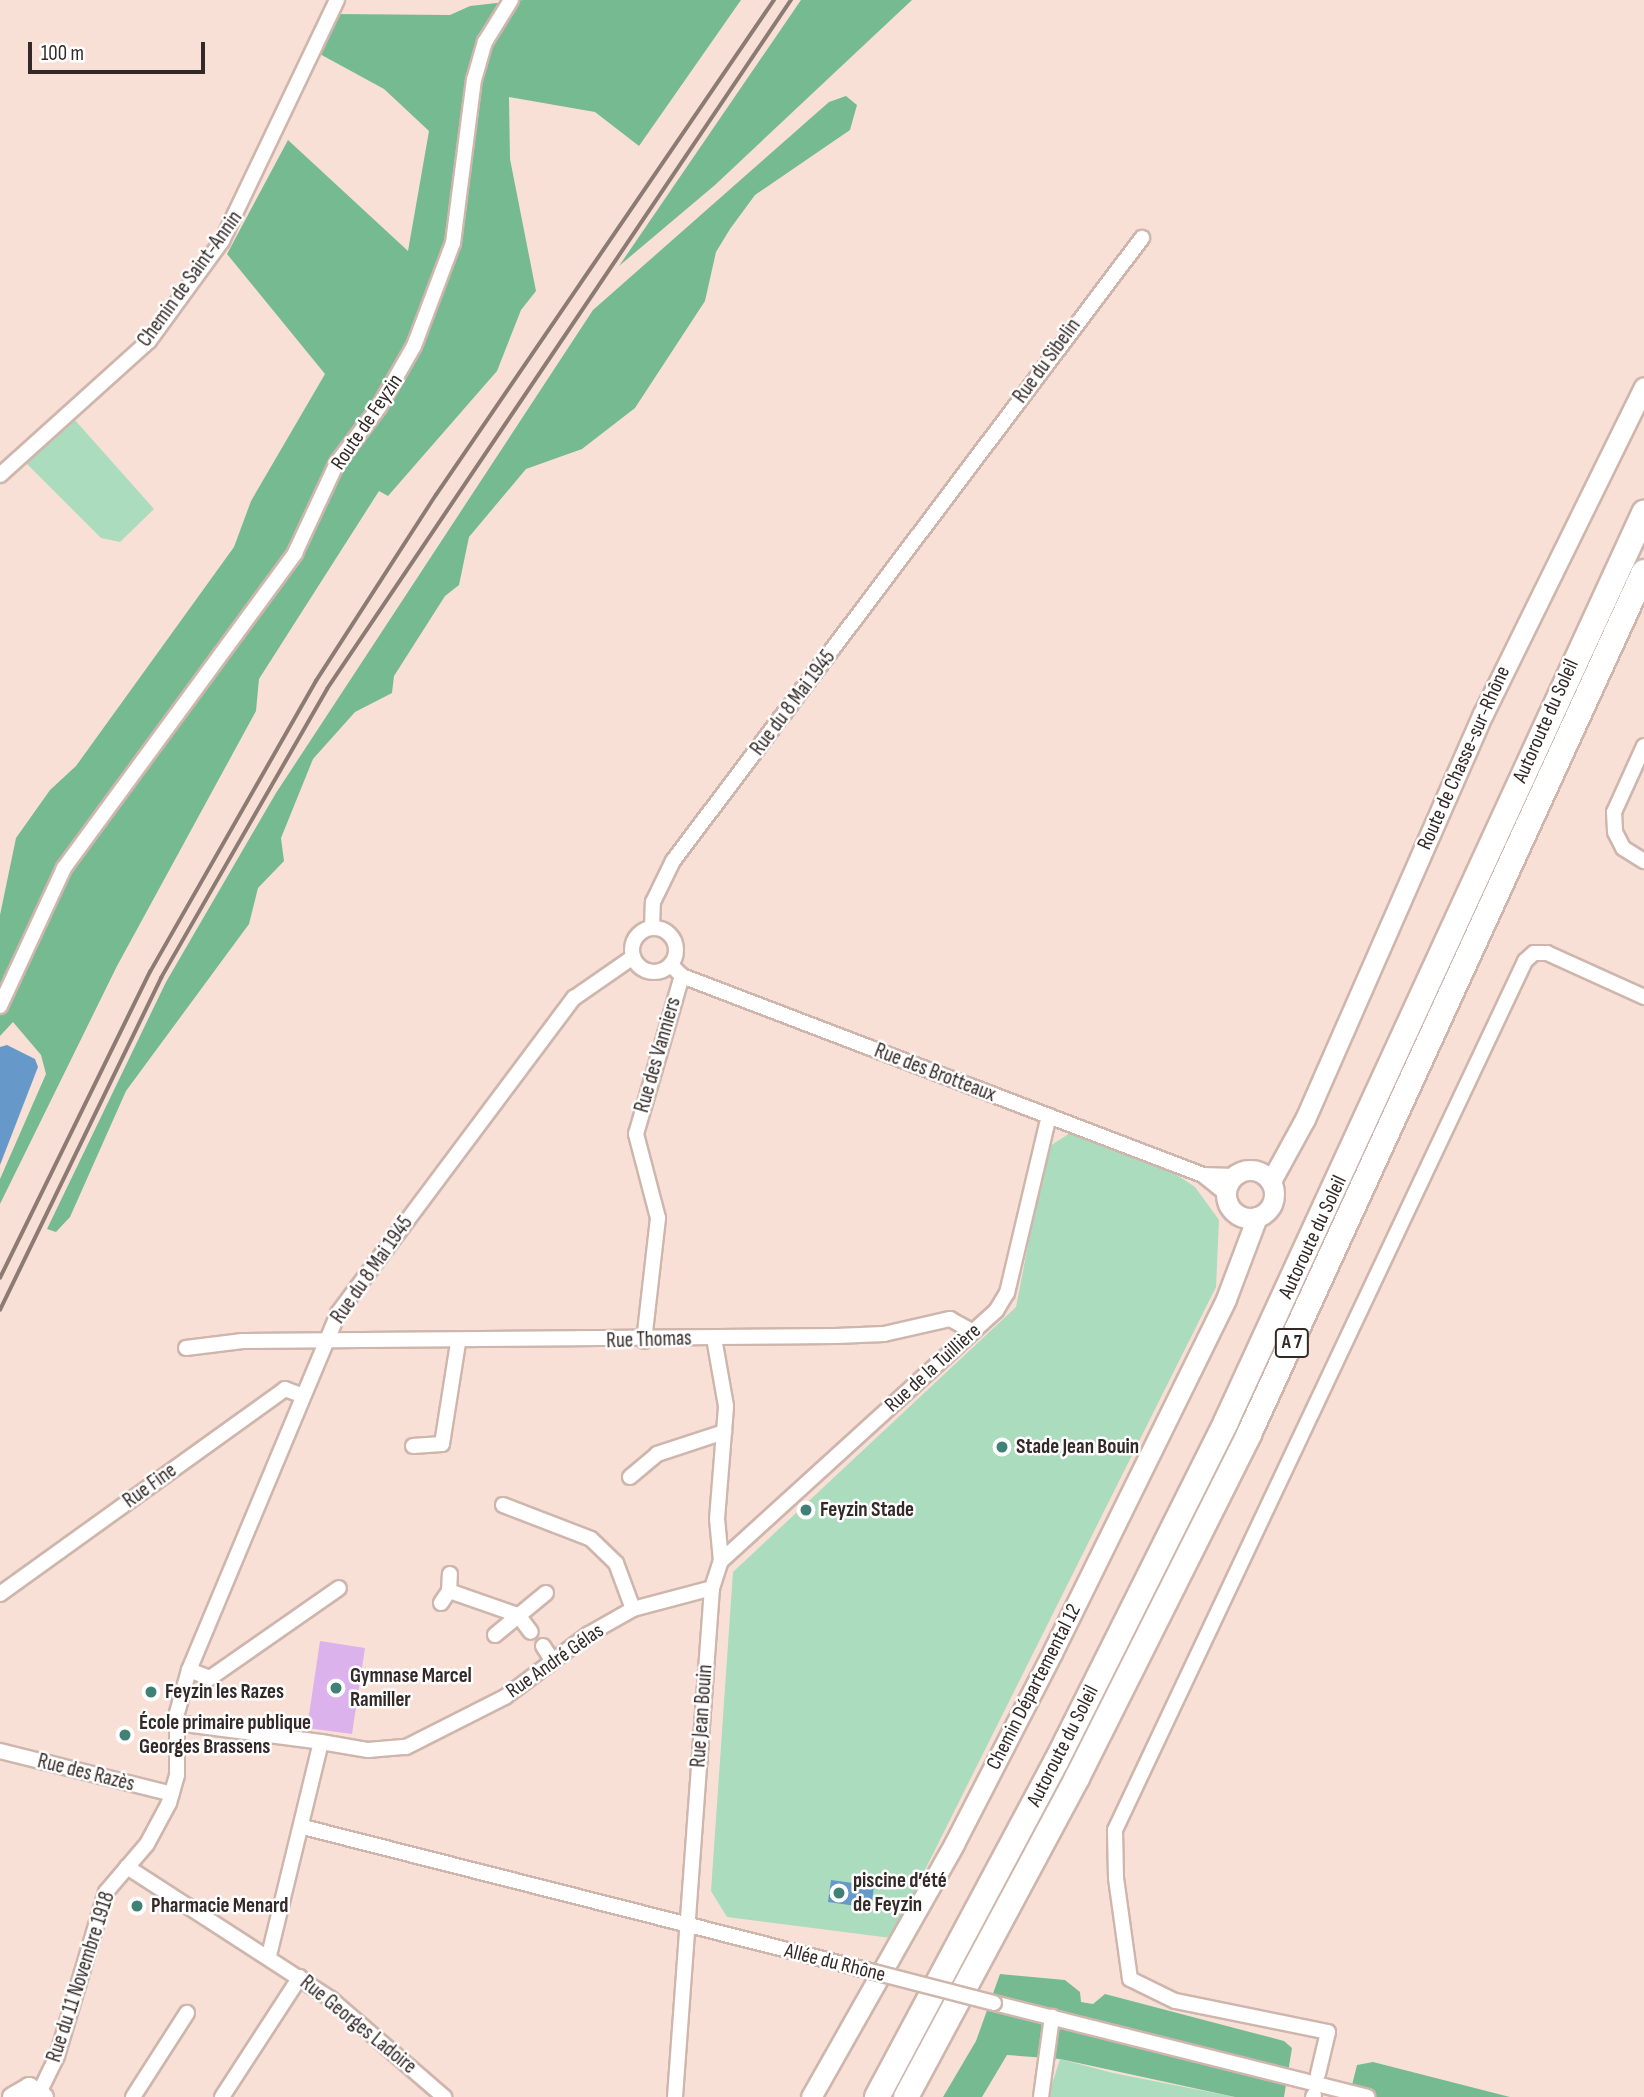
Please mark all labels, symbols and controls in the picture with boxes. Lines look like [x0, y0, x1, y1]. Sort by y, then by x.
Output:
scale bar [32, 28, 208, 72]
text: 100 m [41, 41, 84, 66]
street label: Chemin de Saint-Annin [132, 206, 248, 352]
street label: Rue du Sibelin [1008, 314, 1086, 408]
street label: Route de Feyzin [326, 369, 408, 475]
street label: Rue du 8 Mai 1945 [745, 645, 841, 761]
street label: Autoroute du Soleil [1508, 655, 1584, 787]
street label: Route de Chasse-sur-Rhône [1412, 662, 1516, 854]
street label: Rue des Vanniers [630, 994, 686, 1116]
street label: Rue des Brotteaux [871, 1038, 999, 1108]
street label: Autoroute du Soleil [1274, 1172, 1352, 1302]
street label: Rue du 8 Mai 1945 [326, 1211, 418, 1329]
street label: Rue de la Tuillière [880, 1318, 986, 1418]
street label: Rue Thomas [606, 1326, 692, 1354]
road number: A 7 [1274, 1328, 1310, 1358]
place label: Stade Jean Bouin [1016, 1434, 1139, 1460]
marker: Stade Jean Bouin [994, 1439, 1010, 1455]
street label: Rue Fine [118, 1458, 182, 1514]
place label: Feyzin Stade [820, 1497, 914, 1523]
marker: Feyzin Stade [798, 1502, 814, 1518]
street label: Chemin Départemental 12 [981, 1600, 1087, 1774]
street label: Rue André Gélas [501, 1618, 609, 1704]
place label: Gymnase Marcel Ramiller [350, 1663, 472, 1713]
street label: Rue Jean Bouin [686, 1664, 718, 1768]
place label: Feyzin les Razes [165, 1679, 284, 1705]
marker: Gymnase Marcel Ramiller [328, 1680, 344, 1696]
street label: Autoroute du Soleil [1022, 1681, 1104, 1811]
marker: Feyzin les Razes [143, 1684, 159, 1700]
place label: École primaire publique Georges Brassens [139, 1710, 311, 1760]
marker: École primaire publique Georges Brassens [117, 1727, 133, 1743]
street label: Rue des Razès [35, 1749, 137, 1797]
place label: piscine d’été de Feyzin [853, 1868, 947, 1918]
marker: piscine d’été de Feyzin [831, 1885, 847, 1901]
street label: Rue du 11 Novembre 1918 [42, 1889, 120, 2065]
place label: Pharmacie Menard [151, 1893, 288, 1919]
marker: Pharmacie Menard [129, 1898, 145, 1914]
street label: Allée du Rhône [782, 1938, 888, 1988]
street label: Rue Georges Ladoire [295, 1970, 421, 2080]

